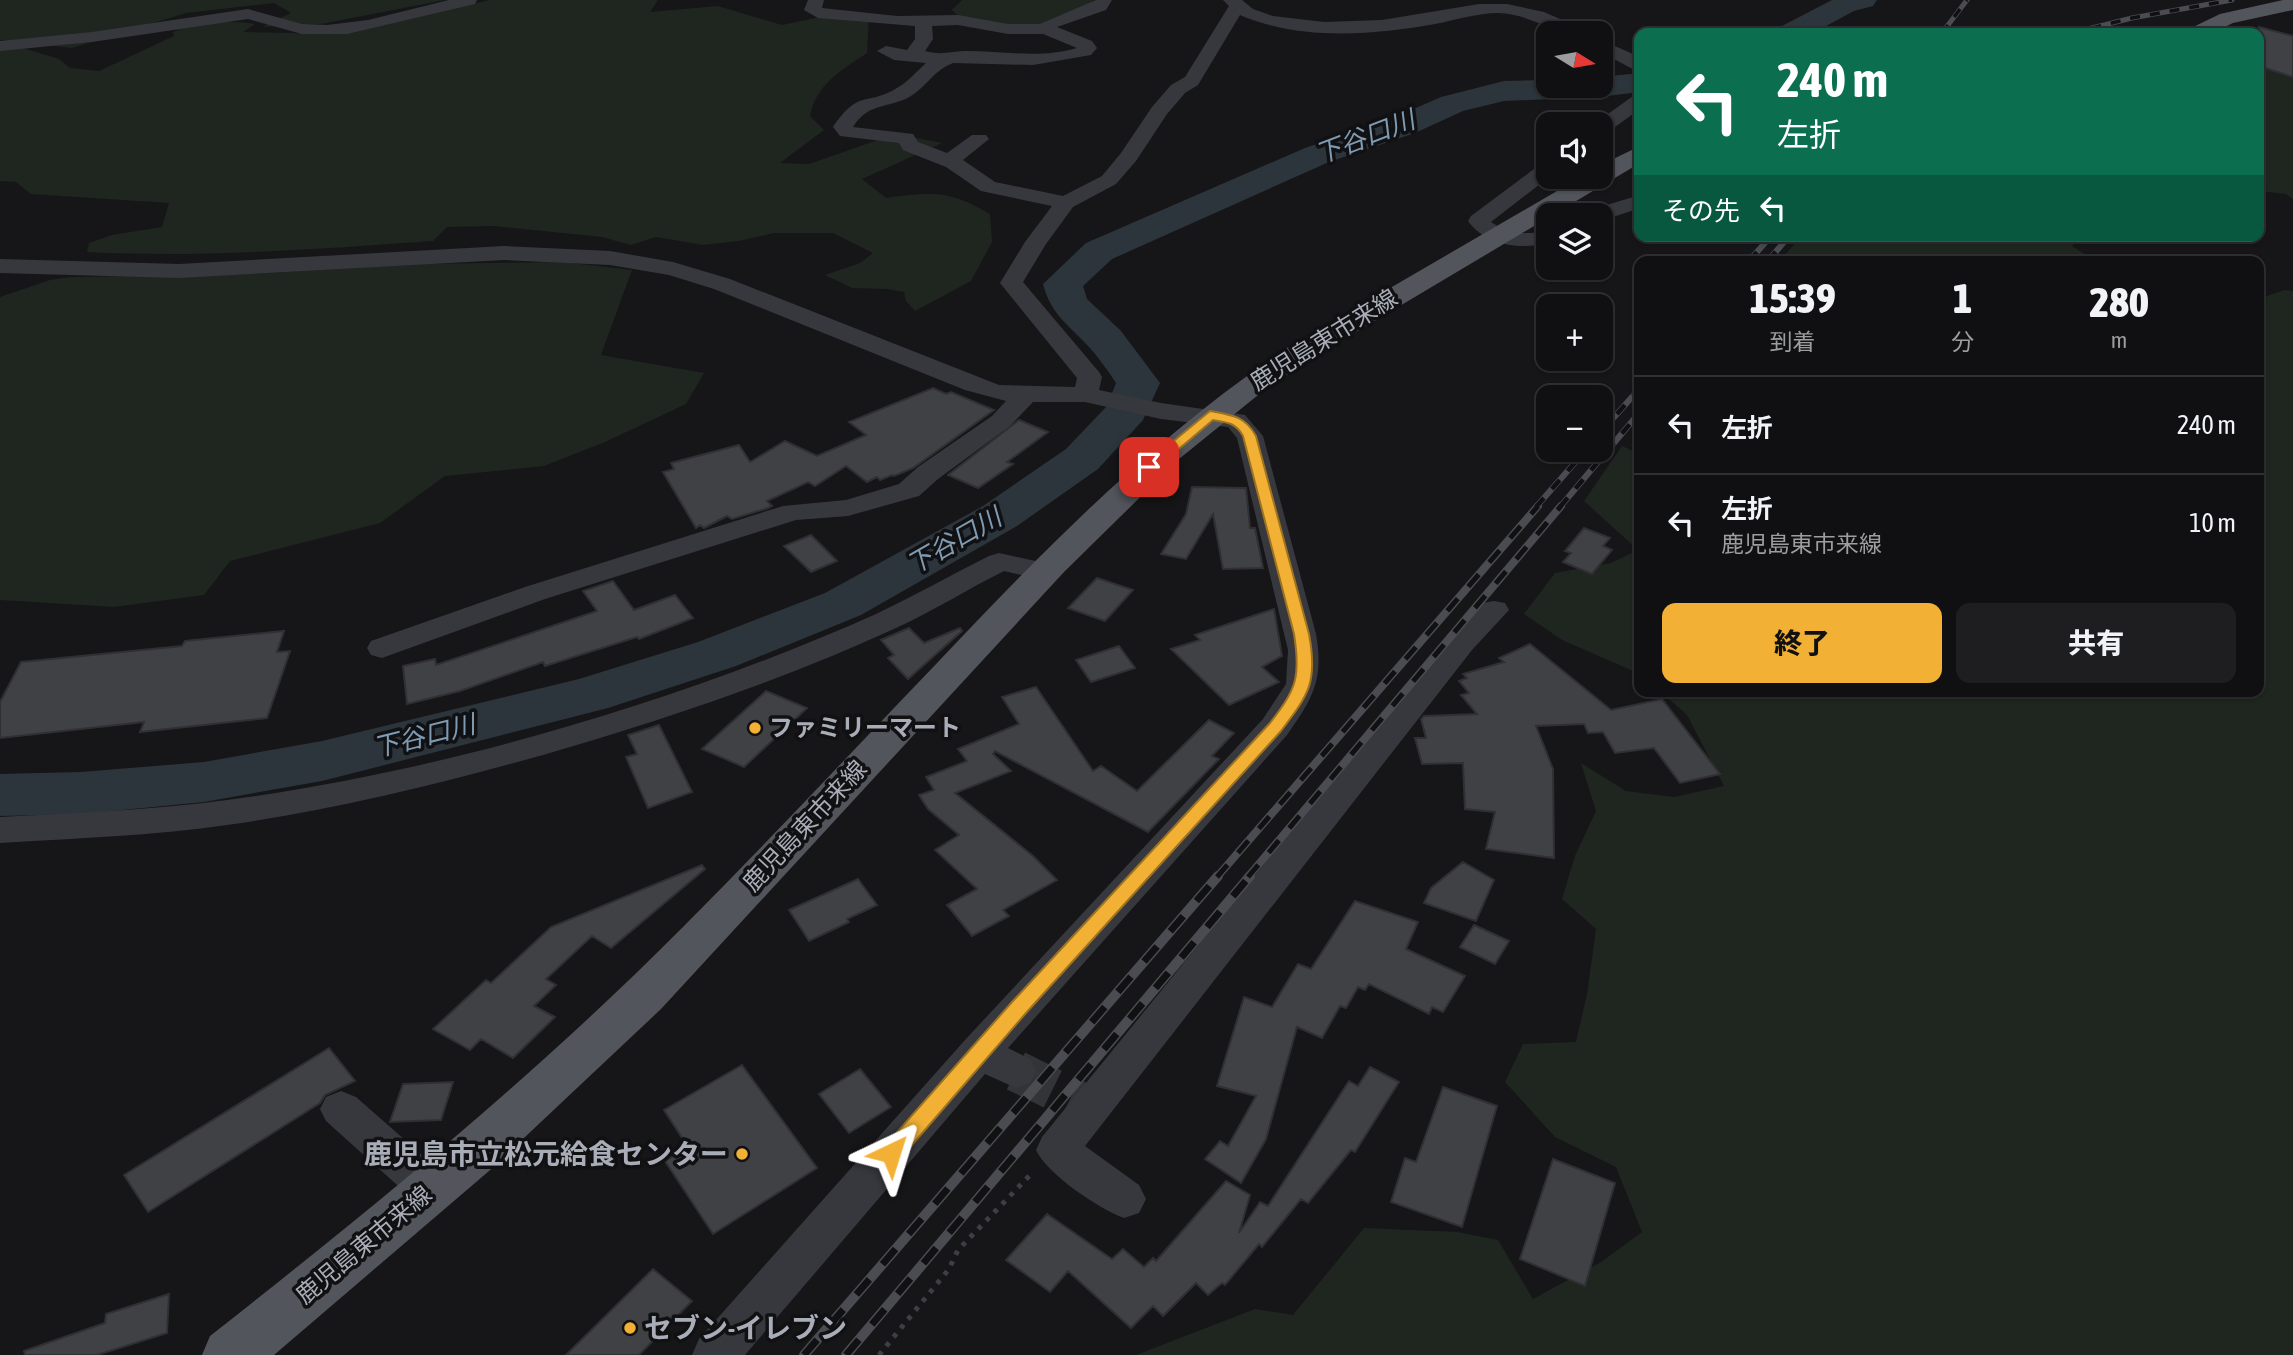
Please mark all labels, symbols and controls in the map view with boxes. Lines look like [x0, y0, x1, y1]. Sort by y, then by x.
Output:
north arrow [1536, 21, 1614, 98]
map controls [1536, 21, 1613, 462]
text: 240 m [1777, 51, 1888, 107]
icon: left [1662, 56, 1753, 147]
water label: 下谷口川 [1311, 103, 1422, 170]
button: sound [1536, 112, 1613, 189]
text: 左折 [1777, 116, 1841, 153]
icon: left [1754, 189, 1792, 227]
text: その先 [1662, 196, 1740, 226]
button: layers [1536, 203, 1613, 280]
text: 15:39 [1749, 274, 1836, 322]
text: 1 [1953, 274, 1972, 322]
text: 280 [2089, 278, 2149, 326]
street label: 鹿児島東市来線 [1245, 284, 1402, 396]
button: + [1536, 294, 1613, 371]
text: m [2111, 327, 2127, 353]
text: 到着 [1770, 329, 1816, 355]
text: 分 [1951, 329, 1974, 355]
button: − [1536, 385, 1613, 462]
icon: left [1662, 406, 1700, 444]
text: 240 m [2177, 410, 2236, 440]
text: 左折 [1721, 413, 1773, 443]
pin [1119, 437, 1179, 497]
icon: arrive [1130, 448, 1168, 486]
text: 左折 [1721, 494, 1773, 524]
water label: 下谷口川 [901, 501, 1009, 580]
icon: left [1662, 504, 1700, 542]
text: 10 m [2189, 508, 2236, 538]
text: 鹿児島東市来線 [1721, 531, 1882, 557]
button: 終了 [1662, 603, 1942, 683]
button: 共有 [1956, 603, 2236, 683]
water label: 下谷口川 [370, 708, 481, 763]
place label: ファミリーマート [769, 714, 961, 741]
marker: ファミリーマート [747, 720, 763, 736]
street label: 鹿児島東市来線 [737, 755, 872, 896]
position arrow [854, 1116, 928, 1190]
place label: 鹿児島市立松元給食センター [364, 1138, 728, 1170]
marker: 鹿児島市立松元給食センター [734, 1146, 750, 1162]
street label: 鹿児島東市来線 [291, 1180, 437, 1309]
place label: セブン-イレブン [644, 1312, 847, 1344]
marker: セブン-イレブン [622, 1320, 638, 1336]

